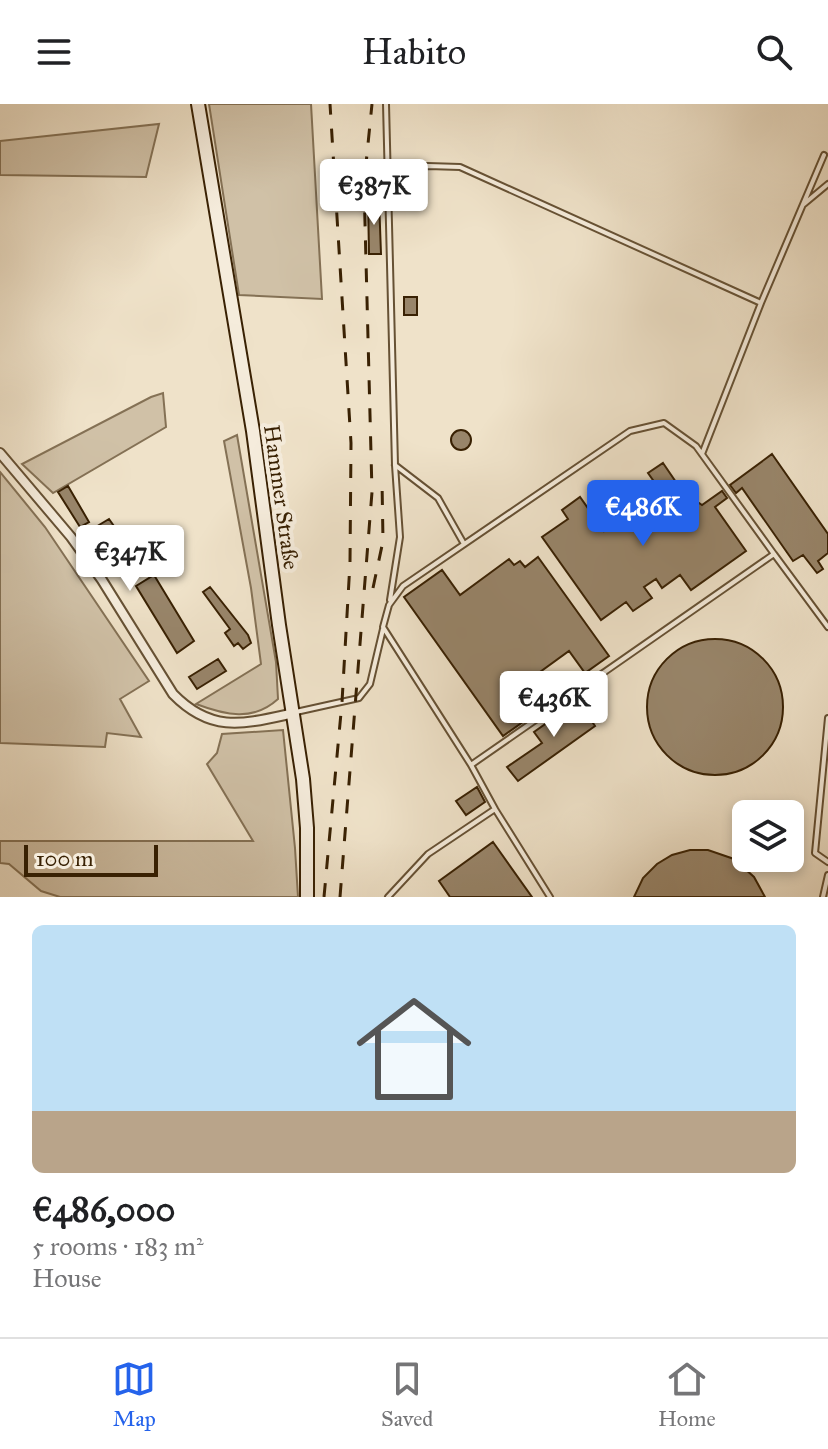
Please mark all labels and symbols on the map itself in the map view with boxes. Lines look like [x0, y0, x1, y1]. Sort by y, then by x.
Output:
pin: €387K [318, 159, 430, 227]
street label: Hammer Straße [258, 423, 305, 571]
pin: €486K [587, 480, 699, 548]
pin: €347K [74, 525, 186, 593]
pin: €436K [498, 671, 610, 739]
scale bar [24, 841, 158, 877]

